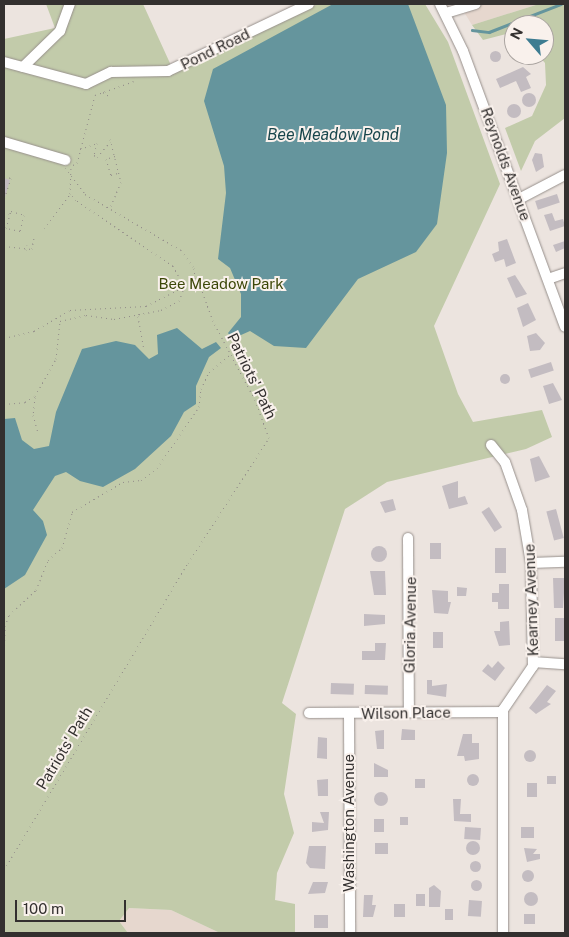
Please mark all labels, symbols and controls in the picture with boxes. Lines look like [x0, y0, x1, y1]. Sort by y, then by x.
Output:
north arrow [504, 15, 554, 65]
street label: Pond Road [177, 25, 253, 73]
text: N [507, 25, 526, 42]
street label: Reynolds Avenue [477, 105, 535, 223]
water label: Bee Meadow Pond [267, 125, 399, 145]
park label: Bee Meadow Park [158, 275, 284, 293]
street label: Patriots' Path [223, 330, 281, 422]
street label: Kearney Avenue [520, 543, 542, 657]
street label: Gloria Avenue [400, 577, 420, 673]
street label: Patriots' Path [32, 703, 96, 793]
street label: Wilson Place [361, 703, 451, 723]
street label: Washington Avenue [340, 754, 358, 892]
scale bar [18, 890, 129, 922]
text: 100 m [23, 900, 64, 917]

